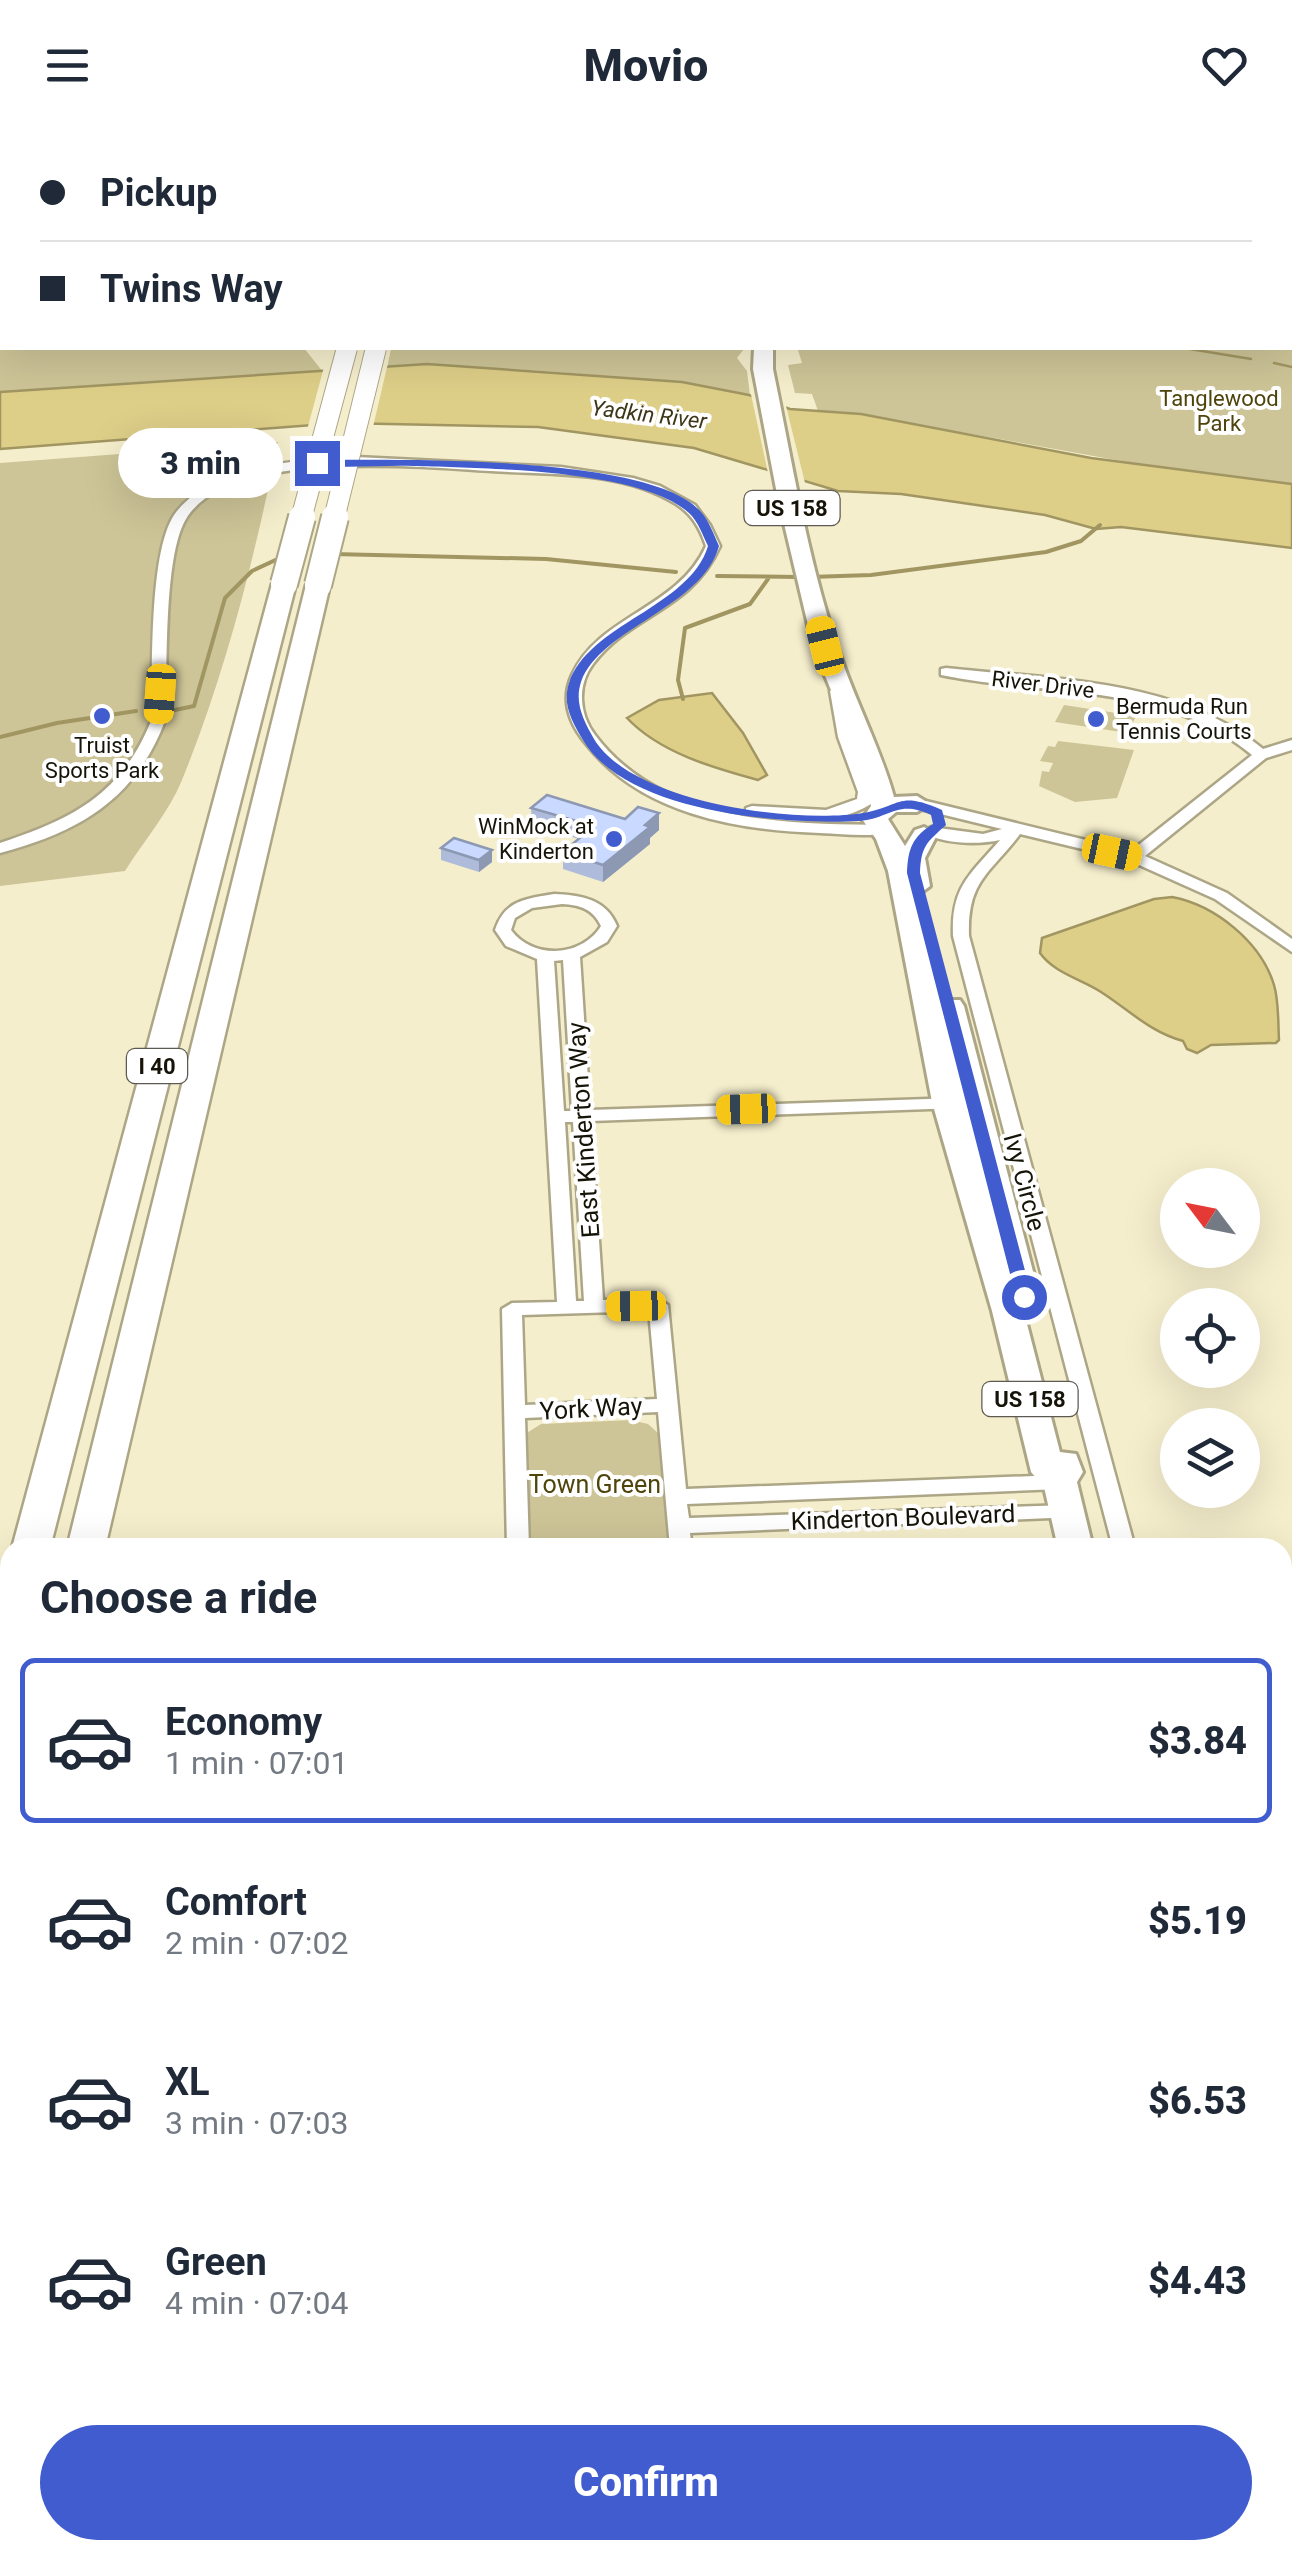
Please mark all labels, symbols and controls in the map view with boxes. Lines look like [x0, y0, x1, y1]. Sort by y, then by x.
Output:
icon: menu [40, 38, 95, 93]
icon: heart [1197, 38, 1252, 93]
text: Movio [584, 39, 708, 92]
text: Pickup [100, 171, 217, 215]
text: Twins Way [100, 267, 283, 311]
park label: Tanglewood Park [1159, 386, 1279, 436]
water label: Yadkin River [590, 395, 709, 434]
callout: 3 min [117, 428, 282, 498]
route end [295, 441, 340, 486]
text: 3 min [160, 444, 241, 482]
road number: US 158 [744, 491, 840, 525]
car [803, 613, 847, 679]
car [143, 663, 177, 725]
street label: River Drive [990, 666, 1096, 703]
place label: Bermuda Run Tennis Courts [1116, 694, 1252, 744]
marker: Truist Sports Park [91, 705, 113, 727]
marker: Bermuda Run Tennis Courts [1085, 708, 1107, 730]
place label: Truist Sports Park [45, 733, 160, 783]
place label: WinMock at Kinderton [478, 814, 594, 864]
marker: WinMock at Kinderton [603, 828, 625, 850]
car [1080, 831, 1144, 873]
street label: East Kinderton Way [561, 1021, 606, 1239]
road number: I 40 [127, 1049, 187, 1083]
car [715, 1093, 777, 1125]
street label: Ivy Circle [998, 1130, 1051, 1234]
north arrow [1160, 1168, 1260, 1268]
map controls [1160, 1168, 1260, 1508]
route start [1002, 1275, 1047, 1320]
button: locate [1160, 1288, 1260, 1388]
car [606, 1290, 666, 1322]
road number: US 158 [982, 1382, 1078, 1416]
street label: York Way [539, 1391, 643, 1426]
button: layers [1160, 1408, 1260, 1508]
park label: Town Green [529, 1470, 661, 1499]
street label: Kinderton Boulevard [790, 1499, 1016, 1536]
text: Choose a ride [40, 1571, 317, 1624]
icon: car [45, 1696, 135, 1786]
text: Economy [165, 1700, 322, 1744]
text: $3.84 [1148, 1719, 1247, 1763]
text: 1 min · 07:01 [165, 1744, 348, 1782]
icon: car [45, 1876, 135, 1966]
text: Comfort [165, 1880, 307, 1924]
text: $5.19 [1148, 1899, 1247, 1943]
text: 2 min · 07:02 [165, 1924, 348, 1962]
icon: car [45, 2056, 135, 2146]
text: XL [165, 2060, 210, 2104]
text: $6.53 [1148, 2079, 1247, 2123]
text: 3 min · 07:03 [165, 2104, 348, 2142]
icon: car [45, 2236, 135, 2326]
text: Green [165, 2240, 267, 2284]
text: $4.43 [1148, 2259, 1247, 2303]
text: 4 min · 07:04 [165, 2284, 348, 2322]
button: Confirm [40, 2425, 1252, 2540]

